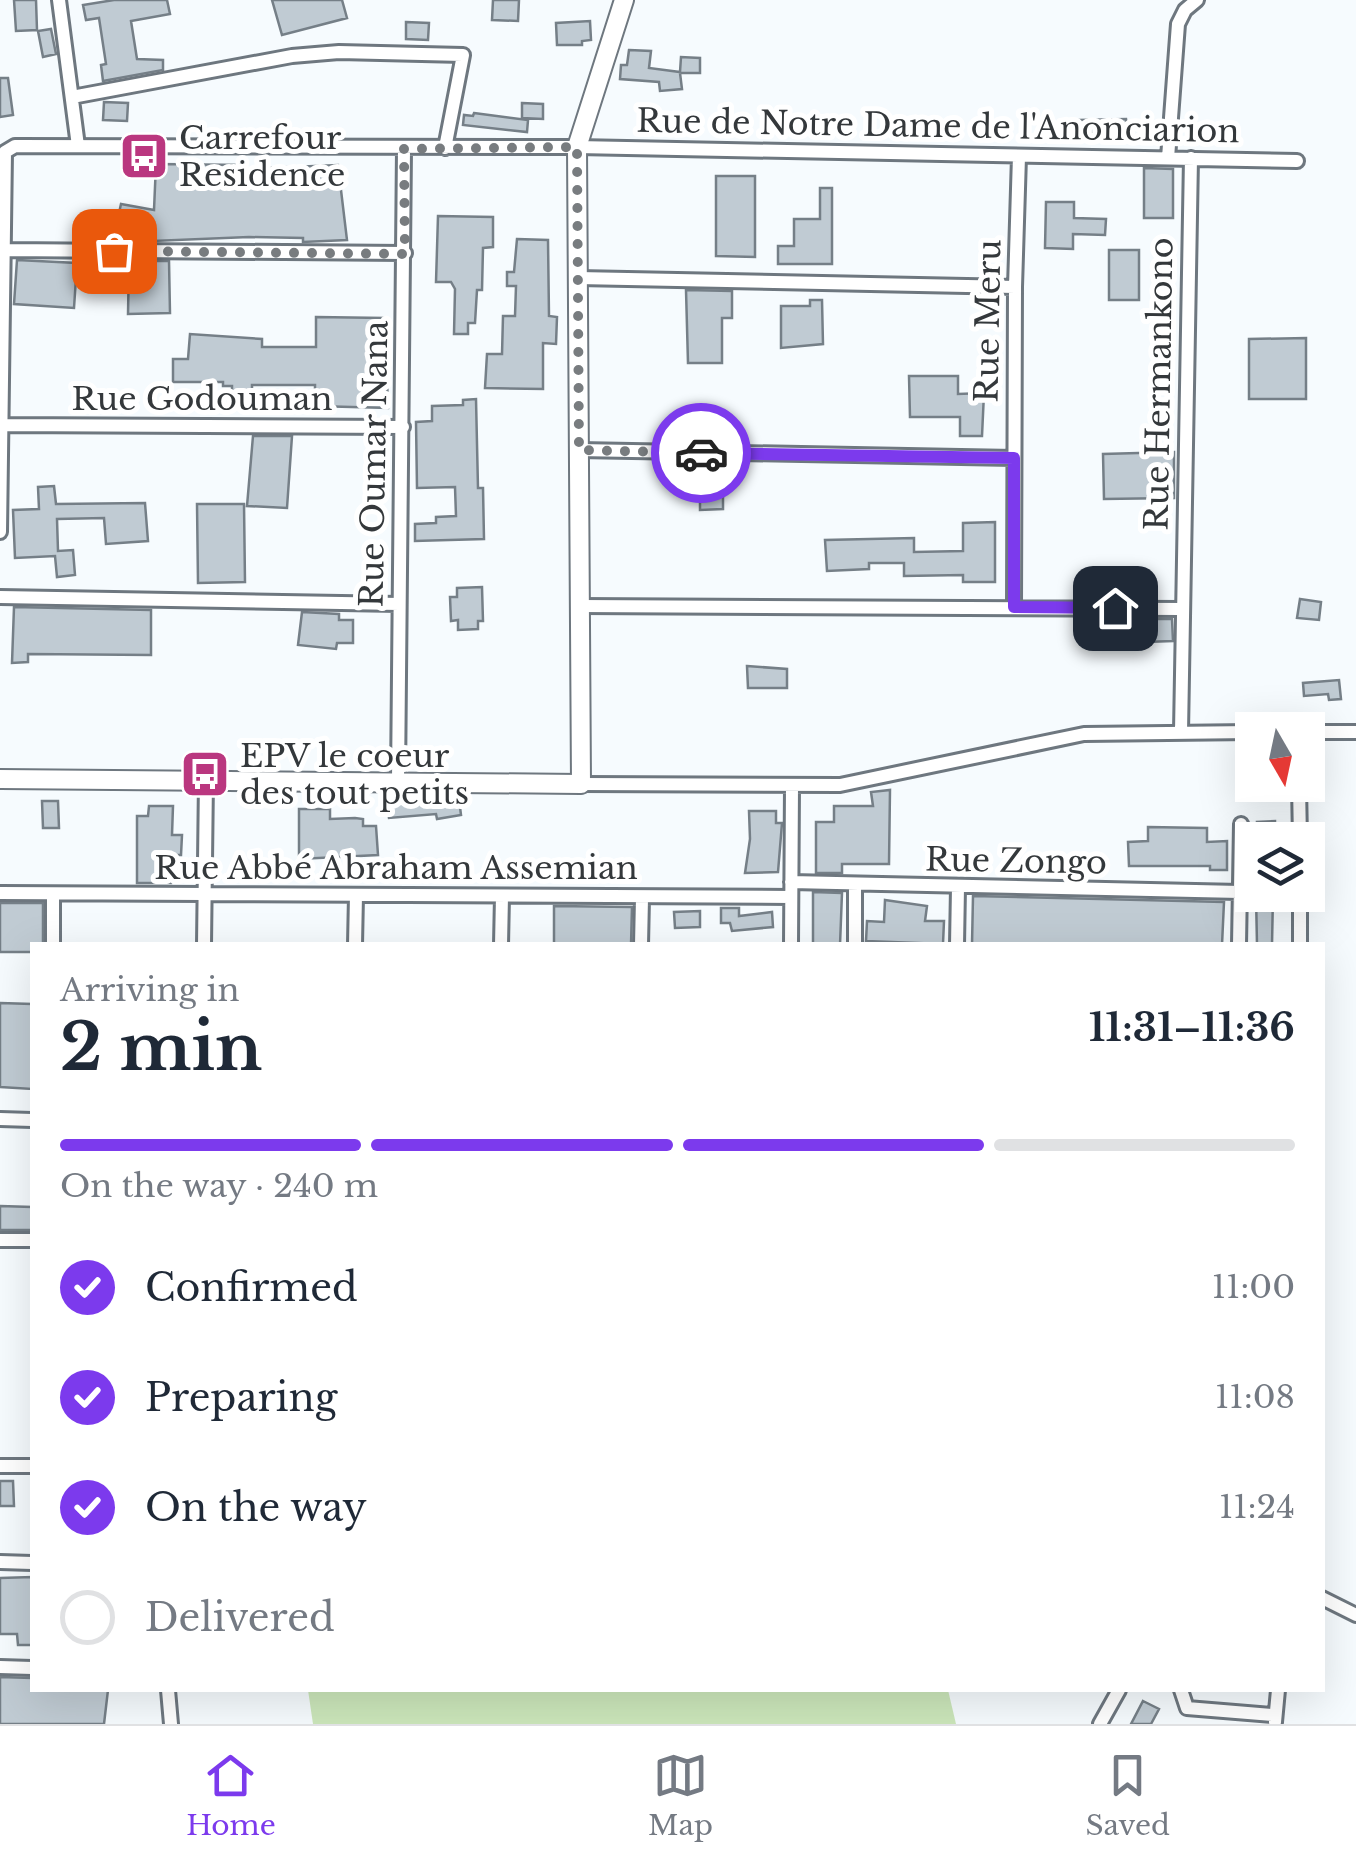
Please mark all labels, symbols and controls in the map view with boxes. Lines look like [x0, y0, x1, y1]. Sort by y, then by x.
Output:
street label: Rue de Notre Dame de l'Anonciarion [636, 101, 1240, 151]
place label: Carrefour Residence [179, 118, 345, 195]
bus stop icon: Carrefour Residence [118, 130, 170, 182]
pin [72, 209, 157, 294]
icon: bag [87, 224, 142, 279]
street label: Rue Hermankono [1136, 237, 1182, 531]
street label: Rue Meru [967, 239, 1009, 403]
street label: Rue Oumar Nana [352, 320, 397, 608]
street label: Rue Godouman [71, 379, 333, 419]
courier [651, 403, 751, 503]
icon: car [674, 426, 729, 481]
pin [1073, 566, 1158, 651]
icon: home [1088, 581, 1143, 636]
north arrow [1235, 712, 1325, 802]
map controls [1235, 712, 1325, 912]
place label: EPV le coeur des tout petits [240, 736, 469, 813]
bus stop icon: EPV le coeur des tout petits [179, 748, 231, 800]
button: layers [1235, 822, 1325, 912]
street label: Rue Zongo [925, 839, 1107, 883]
street label: Rue Abbé Abraham Assemian [154, 848, 638, 888]
text: Arriving in [60, 970, 239, 1010]
text: 11:31–11:36 [1089, 1004, 1295, 1051]
text: 2 min [60, 1007, 262, 1088]
text: On the way · 240 m [60, 1166, 378, 1206]
icon: check [60, 1260, 115, 1315]
text: Confirmed [145, 1264, 358, 1311]
text: 11:00 [1212, 1267, 1295, 1307]
icon: check [60, 1370, 115, 1425]
text: Preparing [145, 1374, 337, 1421]
text: 11:08 [1215, 1377, 1295, 1417]
icon: check [60, 1480, 115, 1535]
text: On the way [145, 1484, 367, 1531]
text: 11:24 [1219, 1487, 1295, 1527]
text: Delivered [145, 1594, 335, 1641]
tab: Home [186, 1748, 276, 1843]
tab: Map [648, 1748, 713, 1843]
tab: Saved [1085, 1748, 1170, 1843]

